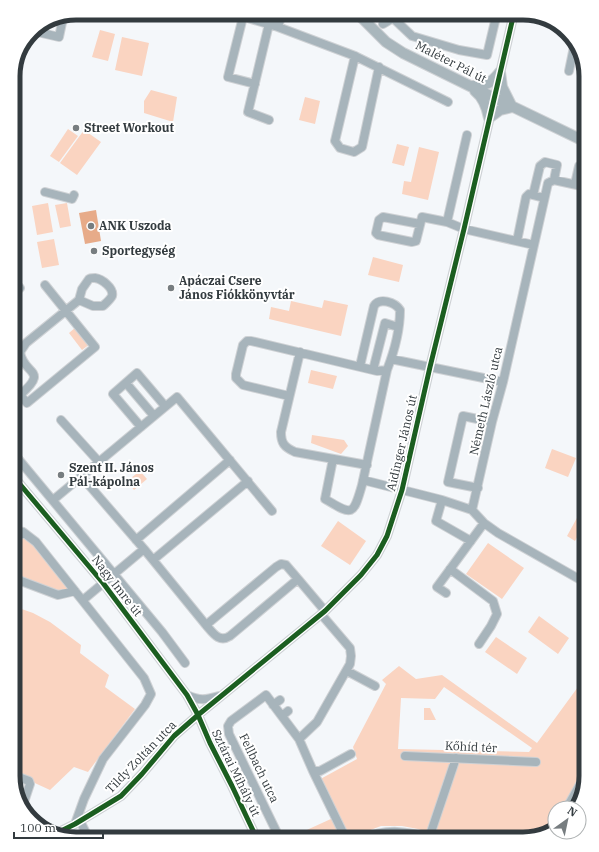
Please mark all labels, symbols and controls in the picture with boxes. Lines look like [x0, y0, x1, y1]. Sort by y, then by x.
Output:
street label: Maléter Pál út [413, 37, 489, 86]
place label: Street Workout [84, 120, 174, 135]
marker: Street Workout [71, 123, 81, 133]
place label: ANK Uszoda [99, 218, 172, 233]
marker: ANK Uszoda [86, 221, 96, 231]
place label: Sportegység [102, 243, 175, 258]
marker: Sportegység [89, 246, 99, 256]
place label: Apáczai Csere János Fiókkönyvtár [179, 273, 295, 302]
marker: Apáczai Csere János Fiókkönyvtár [166, 283, 176, 293]
street label: Németh László utca [466, 345, 505, 457]
street label: Aidinger János út [383, 393, 420, 493]
place label: Szent II. János Pál-kápolna [69, 460, 154, 489]
marker: Szent II. János Pál-kápolna [56, 470, 66, 480]
street label: Nagy Imre út [89, 552, 146, 619]
street label: Tildy Zoltán utca [102, 717, 179, 796]
street label: Sztárai Mihály út [209, 727, 264, 819]
street label: Fellbach utca [236, 731, 283, 805]
street label: Kőhíd tér [445, 738, 498, 755]
north arrow [547, 800, 587, 840]
text: N [565, 803, 580, 820]
scale bar [14, 814, 103, 840]
text: 100 m [20, 820, 56, 835]

